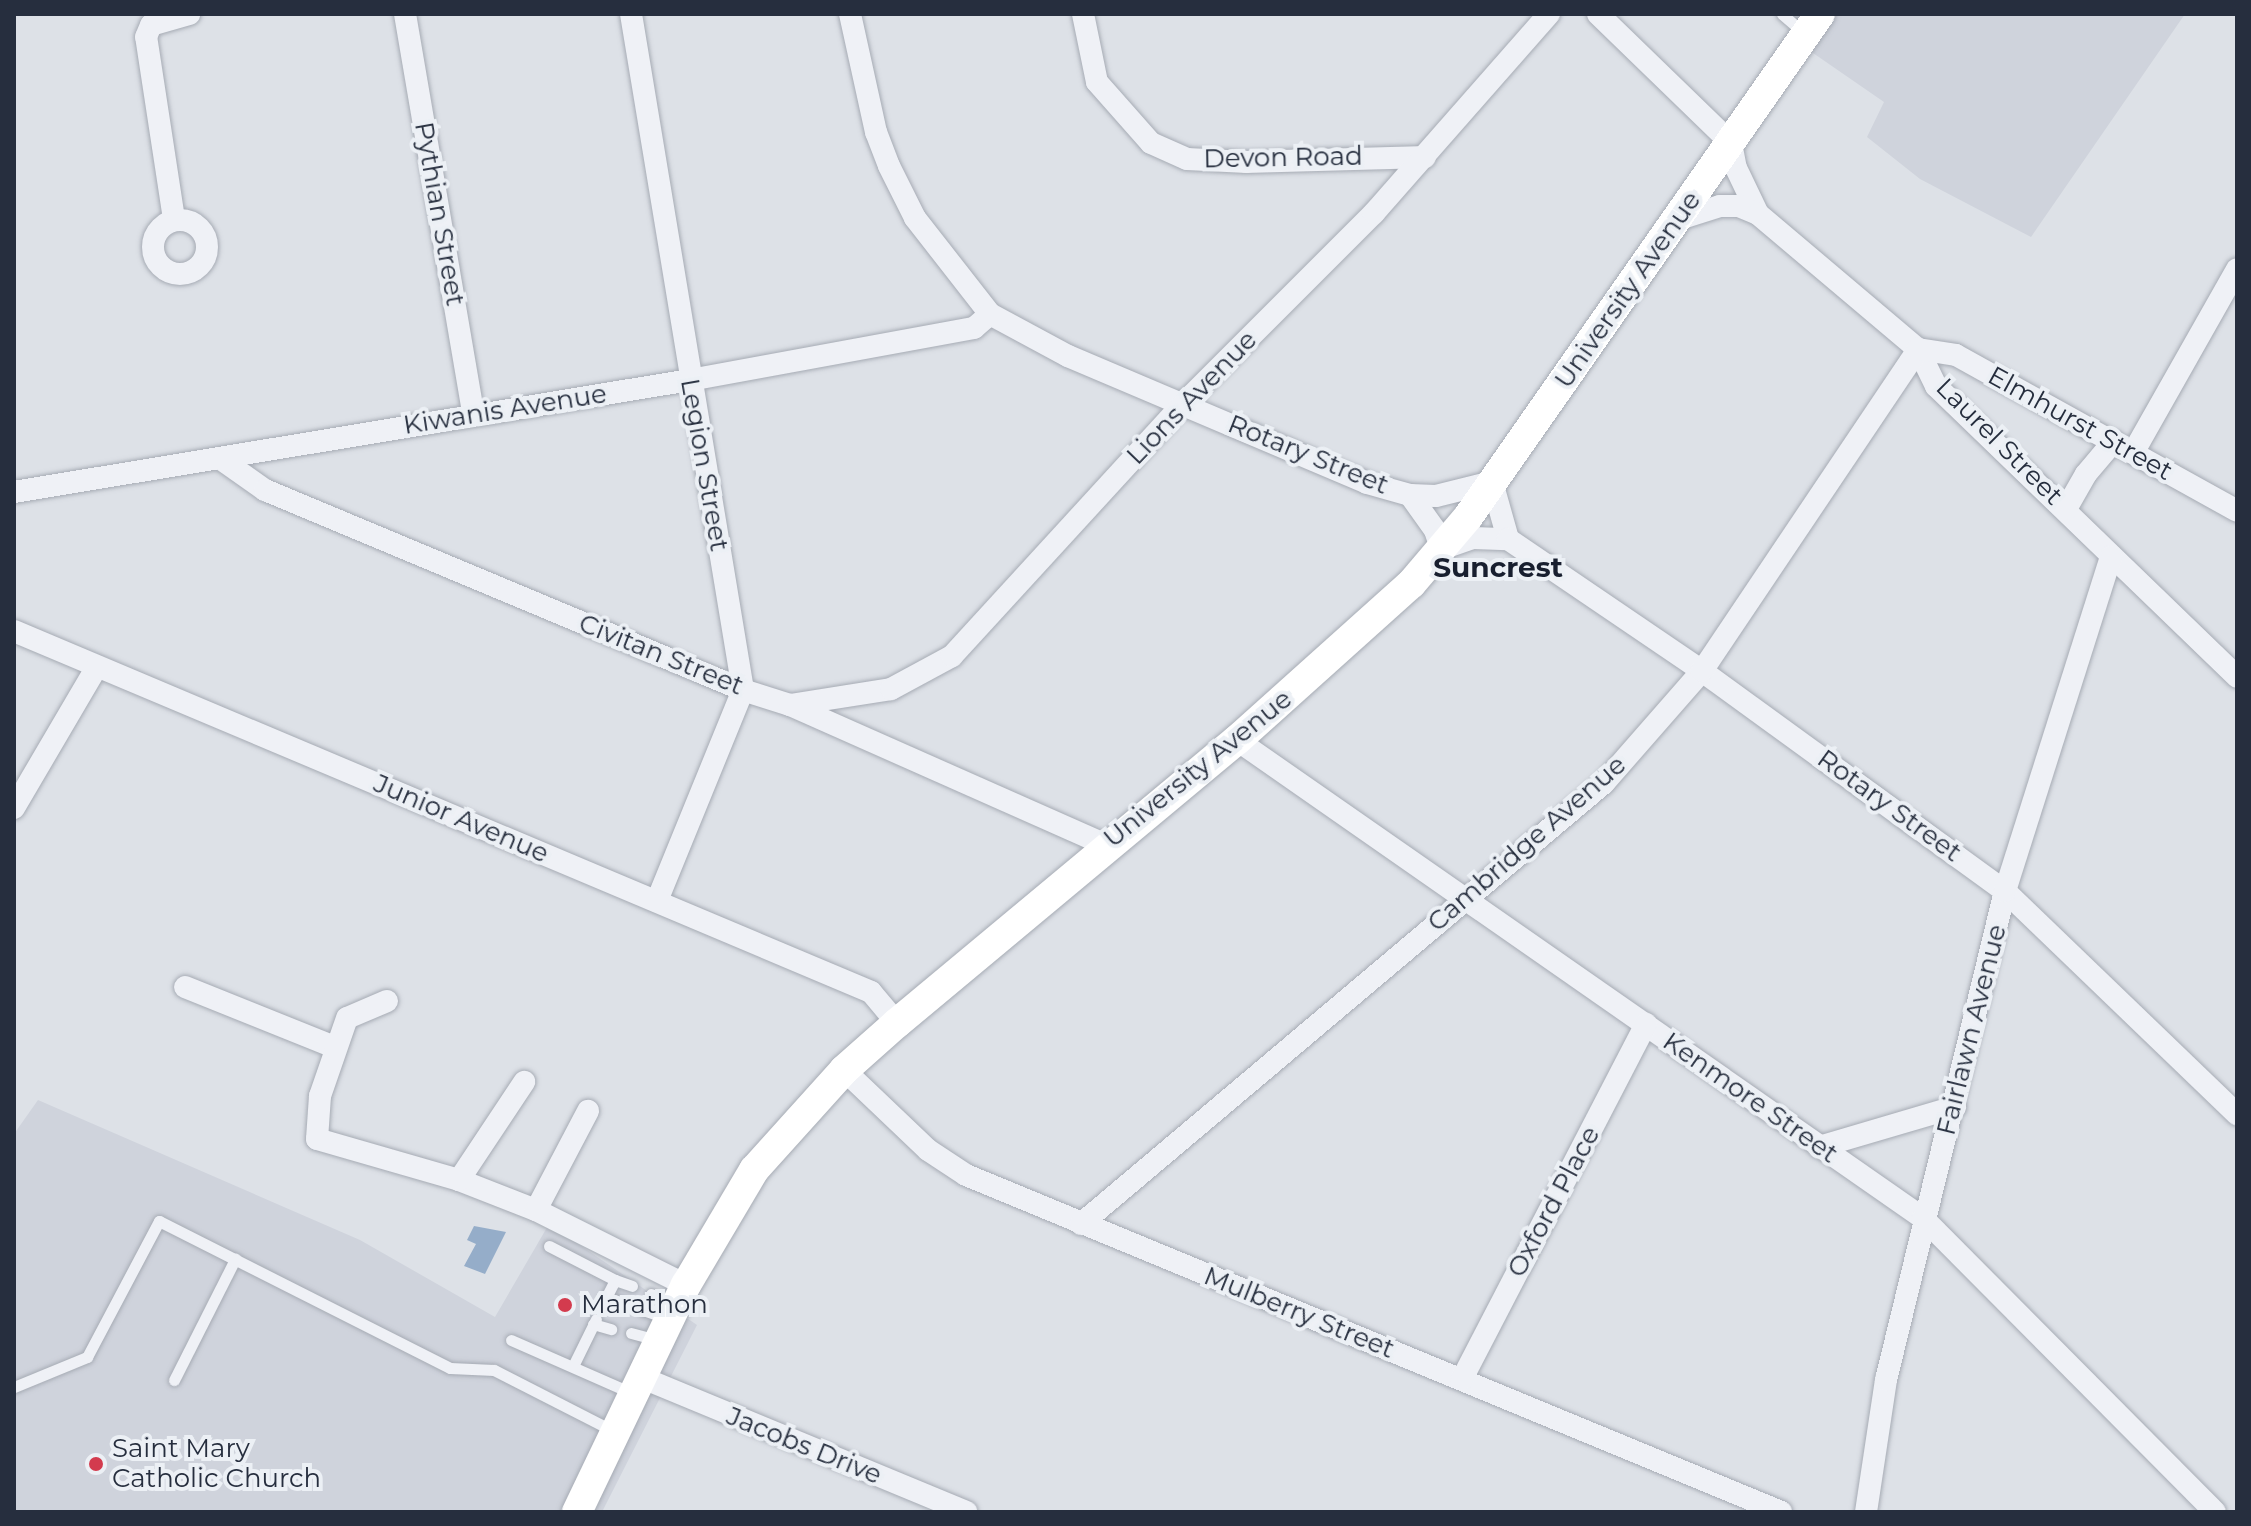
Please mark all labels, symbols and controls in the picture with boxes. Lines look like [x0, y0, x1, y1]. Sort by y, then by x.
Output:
street label: Pythian Street [407, 120, 471, 308]
street label: Devon Road [1203, 141, 1363, 175]
street label: University Avenue [1548, 186, 1708, 394]
street label: Lions Avenue [1120, 325, 1264, 471]
street label: Elmhurst Street [1982, 360, 2178, 488]
street label: Laurel Street [1929, 372, 2069, 512]
street label: Legion Street [673, 376, 735, 554]
street label: Kiwanis Avenue [401, 379, 609, 441]
street label: Rotary Street [1223, 409, 1393, 501]
district label: Suncrest [1433, 550, 1563, 584]
street label: Civitan Street [574, 608, 748, 702]
street label: University Avenue [1098, 684, 1298, 854]
street label: Rotary Street [1811, 743, 1967, 869]
street label: Cambridge Avenue [1422, 750, 1632, 938]
street label: Junior Avenue [369, 768, 553, 870]
street label: Fairlawn Avenue [1931, 921, 2013, 1139]
street label: Kenmore Street [1657, 1026, 1843, 1170]
street label: Oxford Place [1501, 1121, 1607, 1283]
street label: Mulberry Street [1199, 1261, 1399, 1365]
place label: Marathon [581, 1289, 708, 1321]
marker: Marathon [556, 1296, 574, 1314]
street label: Jacobs Drive [722, 1401, 886, 1491]
place label: Saint Mary Catholic Church [112, 1433, 321, 1494]
marker: Saint Mary Catholic Church [87, 1455, 105, 1473]

